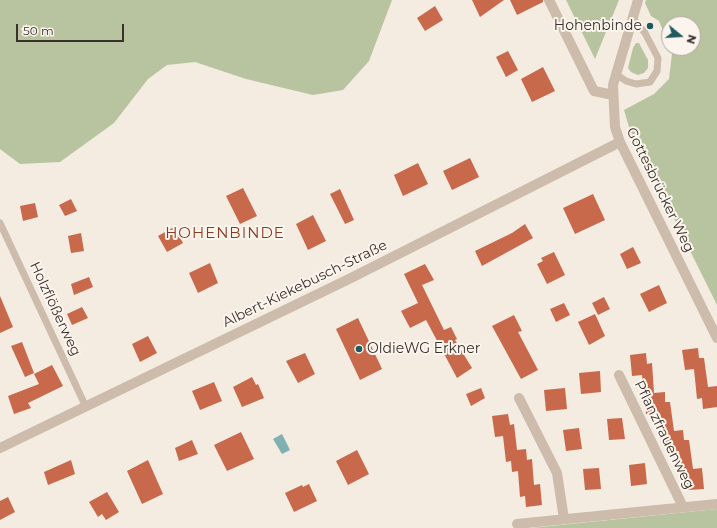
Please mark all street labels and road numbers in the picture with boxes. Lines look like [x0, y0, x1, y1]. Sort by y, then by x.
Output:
street label: Gottesbrücker Weg [622, 125, 698, 255]
street label: Albert-Kiekebusch-Straße [220, 237, 390, 331]
street label: Holzflößerweg [26, 259, 84, 359]
street label: Pflanzfrauenweg [630, 378, 698, 492]

